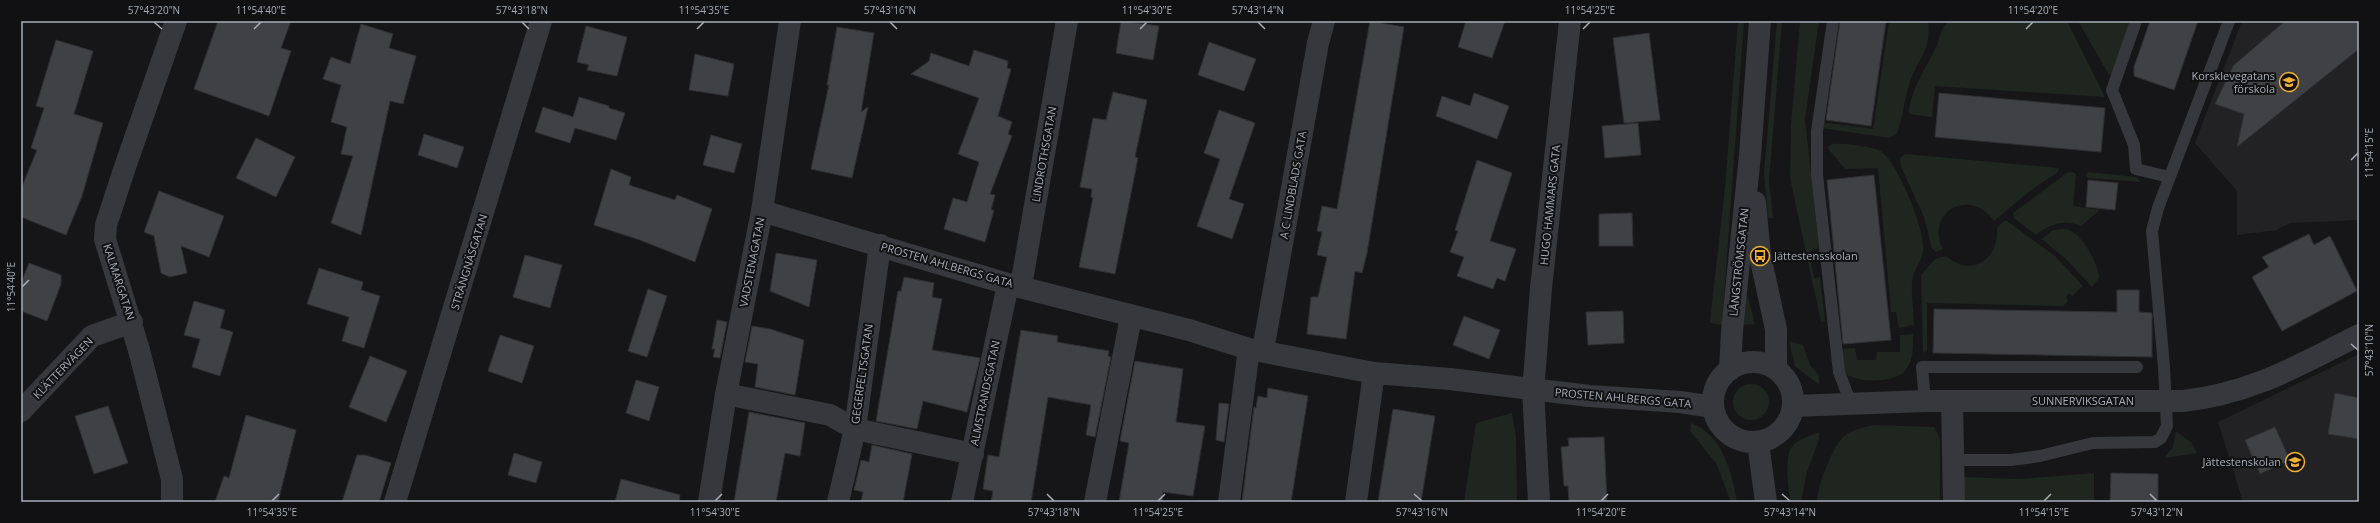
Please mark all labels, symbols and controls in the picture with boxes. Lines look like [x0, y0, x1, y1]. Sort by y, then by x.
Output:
text: 57°43'20"N [128, 3, 180, 17]
text: 11°54'40"E [236, 3, 286, 17]
text: 57°43'18"N [496, 3, 548, 17]
text: 11°54'35"E [679, 3, 729, 17]
text: 57°43'16"N [864, 3, 916, 17]
text: 11°54'30"E [1122, 3, 1172, 17]
text: 57°43'14"N [1232, 3, 1284, 17]
text: 11°54'25"E [1565, 3, 1615, 17]
text: 11°54'20"E [2008, 3, 2058, 17]
place label: Korsklevegatans förskola [2191, 68, 2275, 96]
school or university icon: Korsklevegatans förskola [2278, 71, 2300, 93]
street label: LINDROTHSGATAN [1028, 105, 1059, 203]
text: 11°54'15"E [2362, 128, 2376, 178]
street label: A C LINDBLADS GATA [1276, 130, 1309, 240]
street label: HUGO HAMMARS GATA [1536, 144, 1563, 266]
street label: LÅNGSTRÖMSGATAN [1725, 207, 1752, 317]
street label: STRÄNGNÄSGATAN [447, 212, 490, 312]
street label: VADSTENAGATAN [735, 216, 768, 308]
street label: PROSTEN AHLBERGS GATA [879, 238, 1015, 291]
street label: KALMARGATAN [100, 242, 139, 322]
bus stop icon: Jättestensskolan [1749, 245, 1771, 267]
place label: Jättestensskolan [1773, 248, 1858, 263]
text: 11°54'40"E [4, 262, 18, 312]
street label: GEGERFELTSGATAN [847, 323, 876, 425]
text: 57°43'10"N [2362, 324, 2376, 376]
street label: KLÄTTERVÄGEN [29, 334, 96, 402]
street label: ALMSTRANDSGATAN [966, 339, 1003, 447]
street label: PROSTEN AHLBERGS GATA [1554, 384, 1692, 411]
street label: SUNNERVIKSGATAN [2032, 393, 2134, 408]
school or university icon: Jättestenskolan [2284, 451, 2306, 473]
place label: Jättestenskolan [2202, 454, 2281, 469]
text: 11°54'35"E [247, 505, 297, 519]
text: 11°54'30"E [690, 505, 740, 519]
text: 57°43'18"N [1028, 505, 1080, 519]
text: 11°54'25"E [1133, 505, 1183, 519]
text: 57°43'16"N [1396, 505, 1448, 519]
text: 11°54'20"E [1576, 505, 1626, 519]
text: 57°43'14"N [1764, 505, 1816, 519]
text: 11°54'15"E [2019, 505, 2069, 519]
text: 57°43'12"N [2131, 505, 2183, 519]

